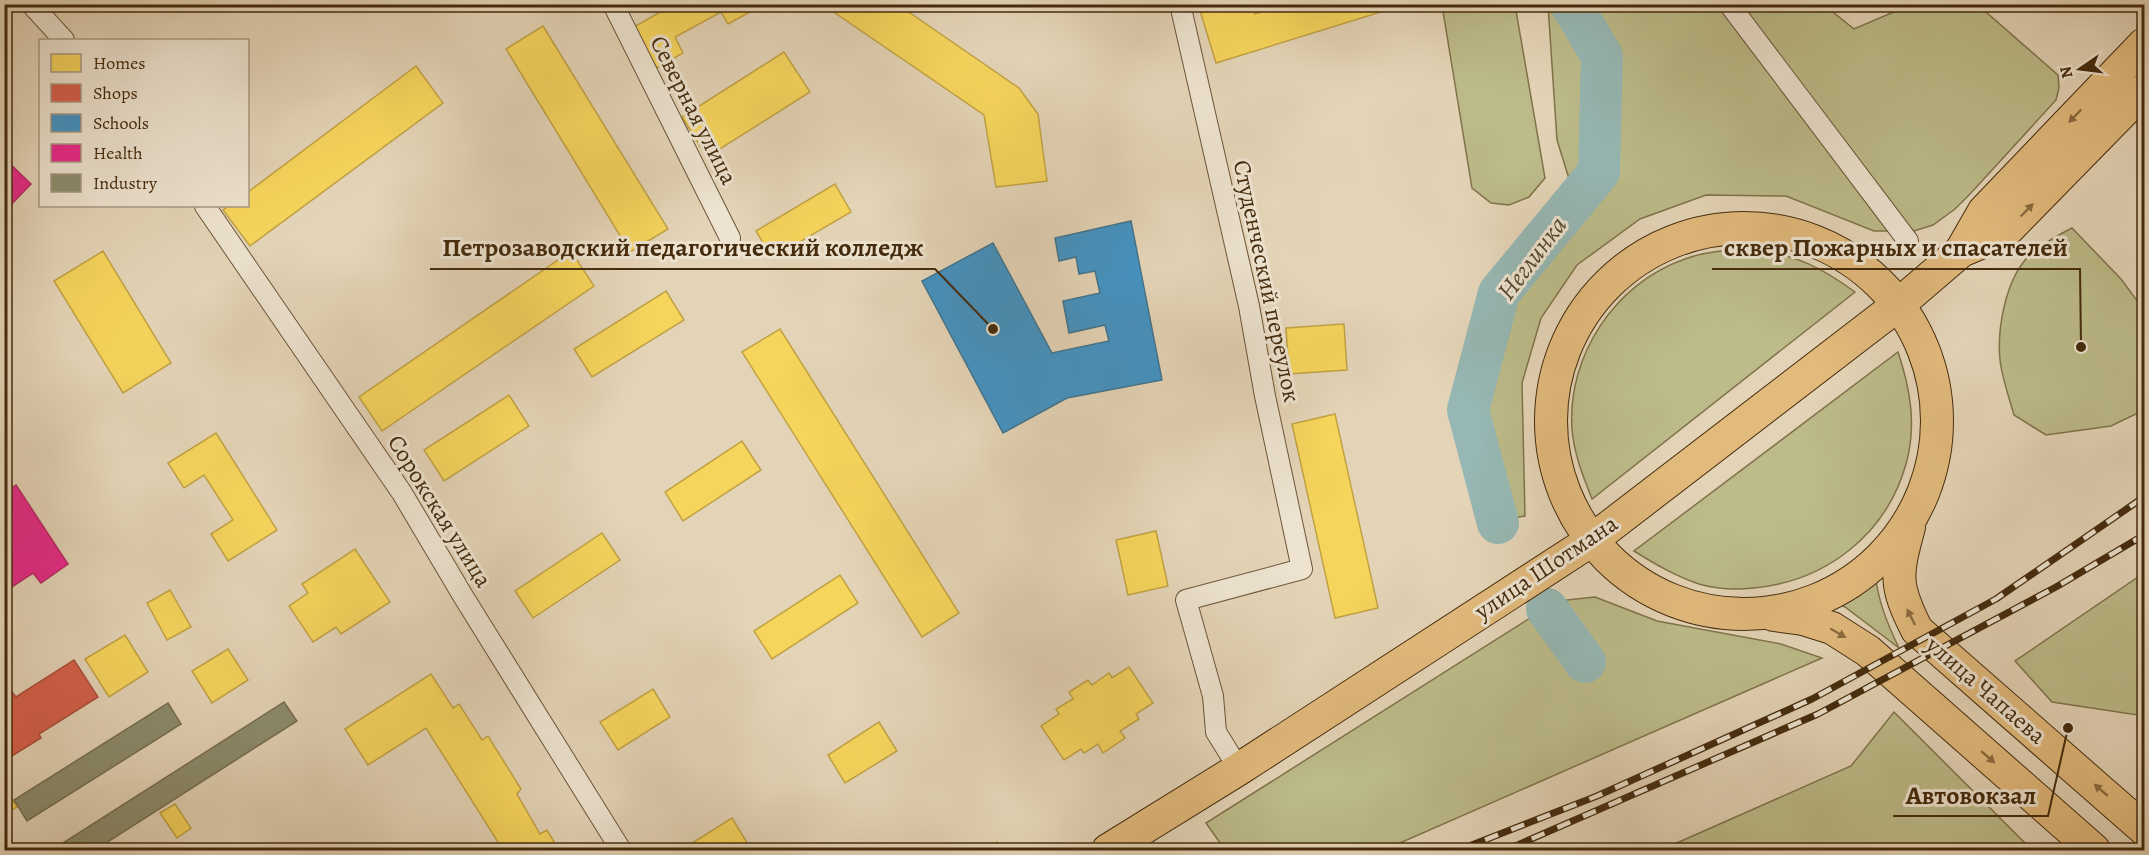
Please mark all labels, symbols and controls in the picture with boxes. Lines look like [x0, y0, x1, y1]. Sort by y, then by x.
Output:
street label: Северная улица [643, 30, 745, 190]
legend [39, 39, 249, 207]
north arrow [2050, 39, 2110, 99]
text: Homes [93, 51, 145, 75]
text: N [2054, 64, 2078, 81]
text: Shops [93, 81, 138, 105]
one-way arrow [2068, 109, 2082, 123]
text: Schools [93, 111, 149, 135]
text: Health [93, 141, 143, 165]
street label: Студенческий переулок [1226, 157, 1308, 405]
text: Industry [93, 171, 158, 195]
one-way arrow [2020, 202, 2034, 217]
water label: Неглинка [1489, 209, 1575, 307]
callout: Петрозаводский педагогический колледж [430, 225, 935, 269]
callout: сквер Пожарных и спасателей [1712, 225, 2080, 269]
text: Петрозаводский педагогический колледж [442, 230, 924, 265]
text: сквер Пожарных и спасателей [1724, 230, 2068, 265]
street label: Сорокская улица [380, 429, 500, 593]
street label: улица Шотмана [1467, 507, 1624, 627]
one-way arrow [1906, 608, 1916, 625]
one-way arrow [1830, 627, 1846, 638]
street label: улица Чапаева [1918, 628, 2053, 751]
one-way arrow [1980, 750, 1995, 764]
callout: Автовокзал [1893, 772, 2048, 816]
text: Автовокзал [1905, 778, 2036, 813]
one-way arrow [2093, 783, 2108, 797]

